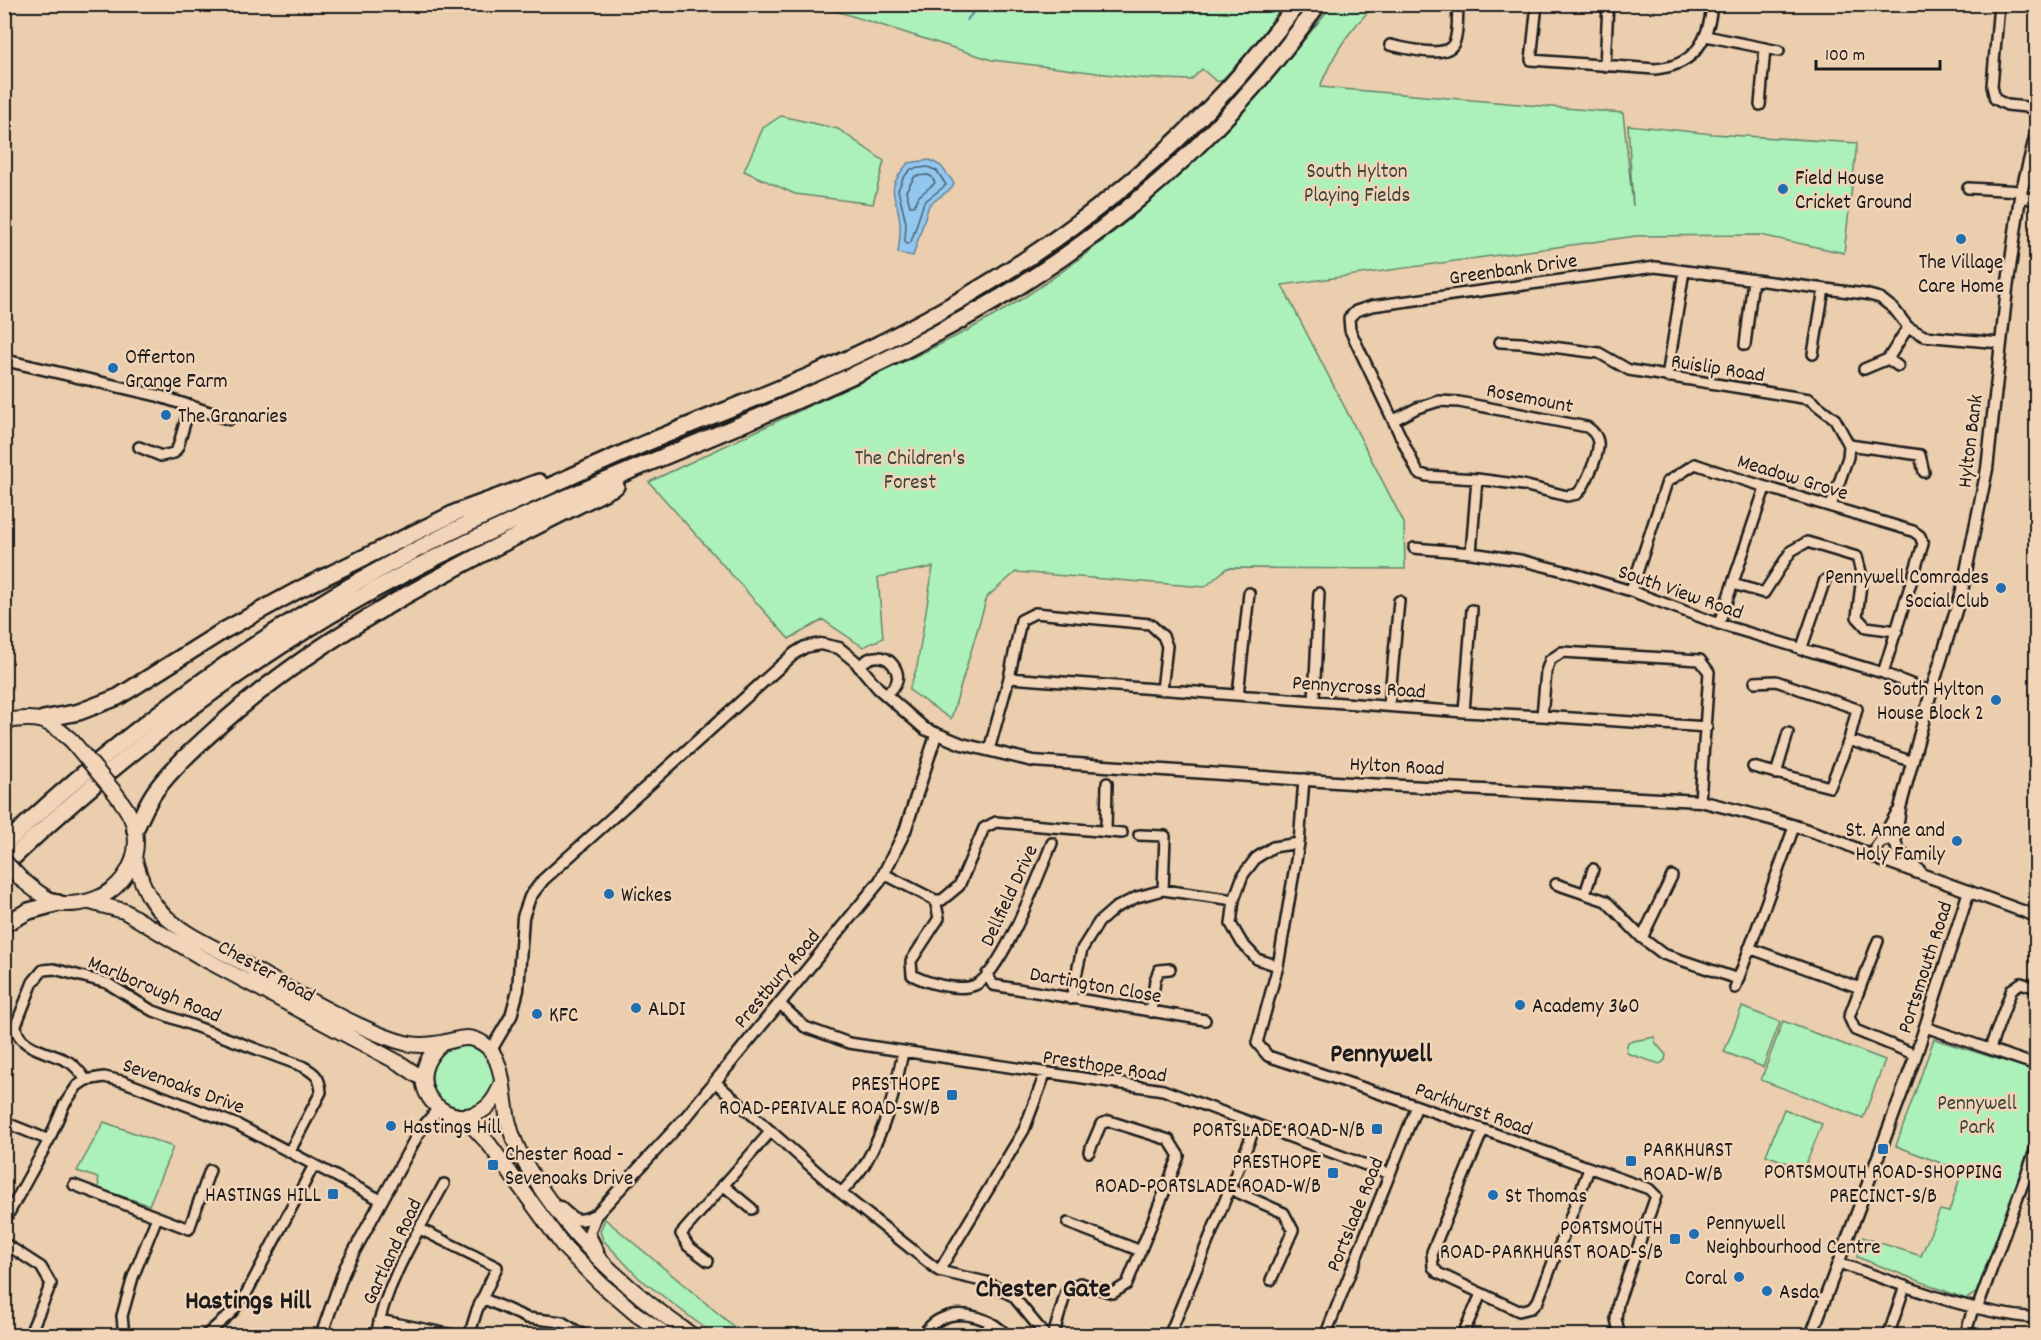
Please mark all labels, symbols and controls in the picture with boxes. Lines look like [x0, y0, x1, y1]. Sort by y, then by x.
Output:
scale bar [1816, 33, 1940, 71]
text: 100 m [1825, 44, 1865, 69]
park label: South Hylton Playing Fields [1304, 158, 1410, 212]
place label: Field House Cricket Ground [1795, 165, 1912, 219]
marker: Field House Cricket Ground [1776, 182, 1790, 196]
marker: The Village Care Home [1954, 232, 1968, 246]
street label: Greenbank Drive [1447, 247, 1579, 295]
place label: The Village Care Home [1918, 249, 2004, 303]
place label: Offerton Grange Farm [125, 344, 228, 398]
street label: Ruislip Road [1668, 348, 1767, 392]
marker: Offerton Grange Farm [106, 361, 120, 375]
street label: Rosemount [1483, 377, 1576, 423]
street label: Hylton Bank [1951, 393, 1993, 490]
place label: The Granaries [178, 403, 288, 433]
marker: The Granaries [159, 408, 173, 422]
park label: The Children's Forest [855, 445, 965, 499]
street label: Meadow Grove [1733, 448, 1851, 510]
street label: South View Road [1613, 558, 1747, 629]
place label: Pennywell Comrades Social Club [1825, 564, 1989, 618]
marker: Pennywell Comrades Social Club [1994, 581, 2008, 595]
street label: Pennycross Road [1291, 669, 1427, 709]
place label: South Hylton House Block 2 [1877, 676, 1984, 730]
marker: South Hylton House Block 2 [1989, 693, 2003, 707]
street label: Hylton Road [1349, 751, 1445, 785]
place label: St. Anne and Holy Family [1845, 817, 1945, 871]
marker: St. Anne and Holy Family [1950, 834, 1964, 848]
street label: Dellfield Drive [974, 840, 1047, 952]
place label: Wickes [621, 882, 672, 912]
marker: Wickes [602, 887, 616, 901]
street label: Portsmouth Road [1891, 898, 1962, 1038]
street label: Prestbury Road [728, 924, 829, 1036]
street label: Chester Road [212, 934, 320, 1012]
street label: Marlborough Road [82, 949, 225, 1032]
street label: Dartington Close [1027, 961, 1164, 1013]
place label: Academy 360 [1532, 993, 1640, 1023]
place label: ALDI [648, 996, 686, 1026]
marker: Academy 360 [1513, 998, 1527, 1012]
marker: ALDI [629, 1001, 643, 1015]
place label: KFC [549, 1002, 578, 1032]
marker: KFC [530, 1007, 544, 1021]
district label: Pennywell [1330, 1036, 1433, 1075]
street label: Presthope Road [1040, 1043, 1169, 1093]
street label: Sevenoaks Drive [118, 1052, 248, 1124]
place label: PRESTHOPE ROAD-PERIVALE ROAD-SW/B [719, 1071, 940, 1125]
street label: Parkhurst Road [1410, 1076, 1536, 1146]
marker: PRESTHOPE ROAD-PERIVALE ROAD-SW/B [945, 1088, 959, 1102]
park label: Pennywell Park [1937, 1090, 2017, 1144]
place label: Hastings Hill [403, 1114, 501, 1144]
place label: PORTSLADE ROAD-N/B [1192, 1117, 1365, 1147]
marker: Hastings Hill [384, 1119, 398, 1133]
marker: PORTSLADE ROAD-N/B [1370, 1122, 1384, 1136]
place label: PARKHURST ROAD-W/B [1643, 1137, 1733, 1191]
place label: Chester Road - Sevenoaks Drive [505, 1141, 633, 1195]
marker: PORTSMOUTH ROAD-SHOPPING PRECINCT-S/B [1876, 1142, 1890, 1156]
place label: PRESTHOPE ROAD-PORTSLADE ROAD-W/B [1095, 1149, 1321, 1203]
street label: Portslade Road [1320, 1153, 1393, 1277]
marker: PARKHURST ROAD-W/B [1624, 1154, 1638, 1168]
marker: Chester Road - Sevenoaks Drive [486, 1158, 500, 1172]
place label: PORTSMOUTH ROAD-SHOPPING PRECINCT-S/B [1764, 1159, 2002, 1213]
marker: PRESTHOPE ROAD-PORTSLADE ROAD-W/B [1326, 1166, 1340, 1180]
place label: HASTINGS HILL [205, 1182, 321, 1212]
place label: St Thomas [1505, 1183, 1587, 1213]
marker: HASTINGS HILL [326, 1187, 340, 1201]
marker: St Thomas [1486, 1188, 1500, 1202]
street label: Gartland Road [356, 1194, 432, 1310]
place label: Pennywell Neighbourhood Centre [1706, 1210, 1881, 1264]
place label: PORTSMOUTH ROAD-PARKHURST ROAD-S/B [1440, 1215, 1663, 1269]
marker: Pennywell Neighbourhood Centre [1687, 1227, 1701, 1241]
marker: PORTSMOUTH ROAD-PARKHURST ROAD-S/B [1668, 1232, 1682, 1246]
place label: Coral [1685, 1265, 1727, 1295]
marker: Coral [1732, 1270, 1746, 1284]
district label: Chester Gate [975, 1271, 1111, 1310]
place label: Asda [1779, 1279, 1820, 1309]
district label: Hastings Hill [185, 1283, 312, 1322]
marker: Asda [1760, 1284, 1774, 1298]

